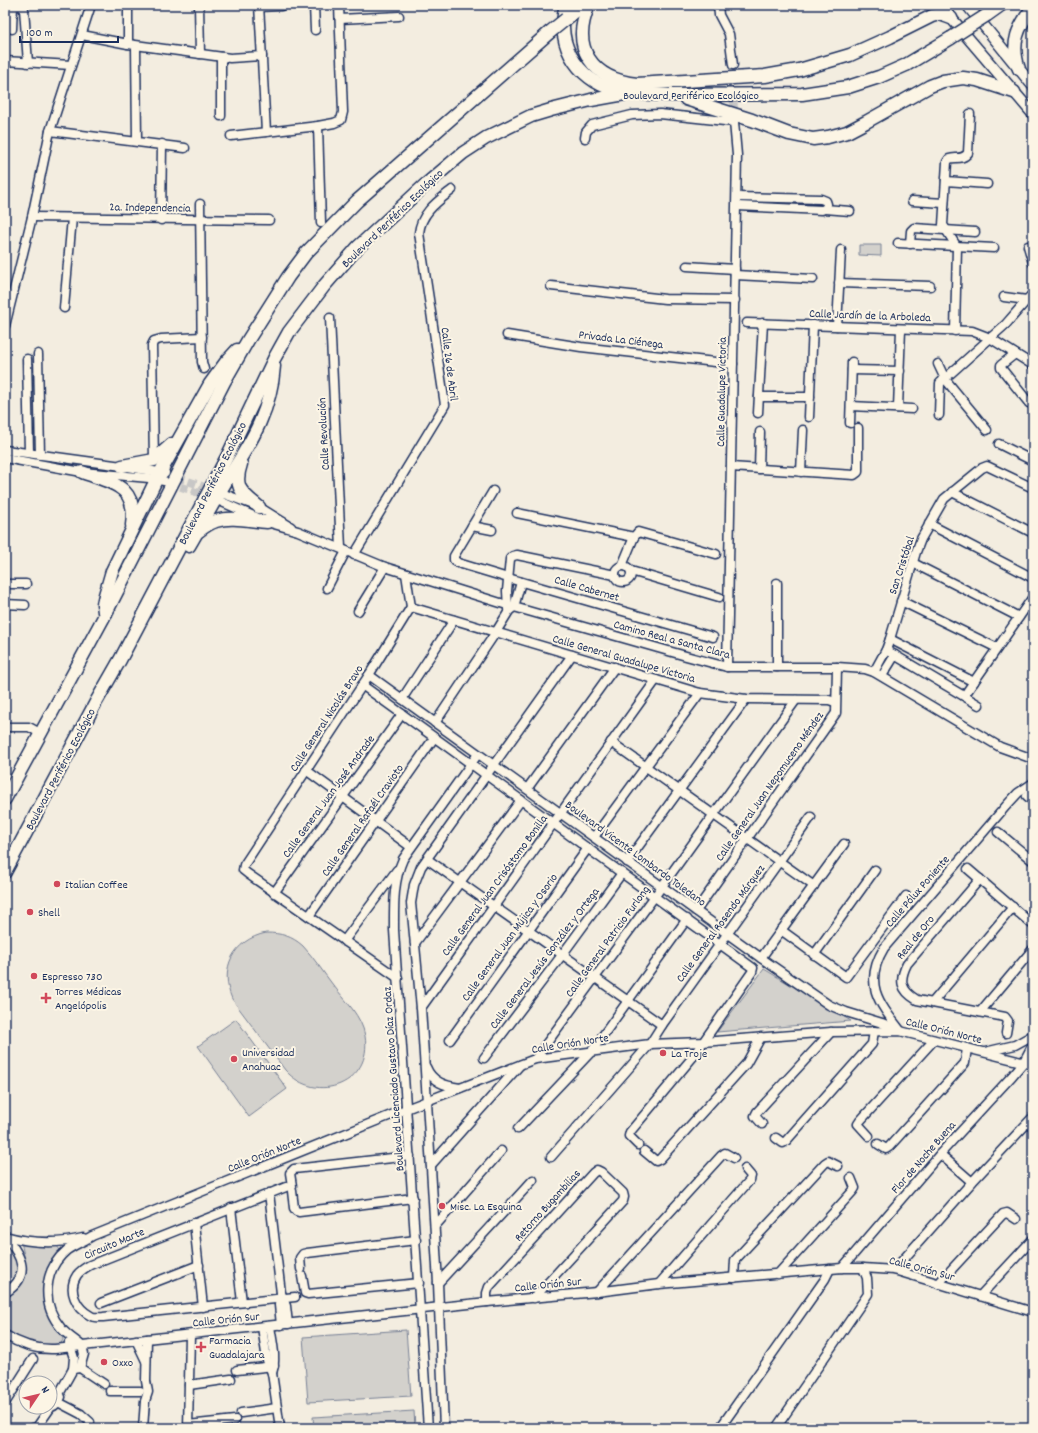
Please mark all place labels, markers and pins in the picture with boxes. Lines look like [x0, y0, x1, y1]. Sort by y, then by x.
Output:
place label: Italian Coffee [65, 877, 128, 894]
marker: Italian Coffee [52, 879, 62, 889]
place label: Shell [38, 905, 60, 922]
marker: Shell [25, 907, 35, 917]
place label: Espresso 730 [42, 969, 102, 986]
marker: Espresso 730 [29, 971, 39, 981]
place label: Torres Médicas Angelópolis [55, 984, 122, 1015]
marker: Torres Médicas Angelópolis [40, 992, 52, 1004]
place label: Universidad Anahuac [242, 1045, 294, 1076]
place label: La Troje [671, 1046, 707, 1063]
marker: La Troje [658, 1048, 668, 1058]
marker: Universidad Anahuac [229, 1054, 239, 1064]
place label: Misc. La Esquina [450, 1199, 522, 1216]
marker: Misc. La Esquina [437, 1201, 447, 1211]
place label: Farmacia Guadalajara [209, 1333, 265, 1364]
marker: Farmacia Guadalajara [196, 1342, 206, 1352]
place label: Oxxo [112, 1355, 133, 1372]
marker: Oxxo [99, 1357, 109, 1367]

